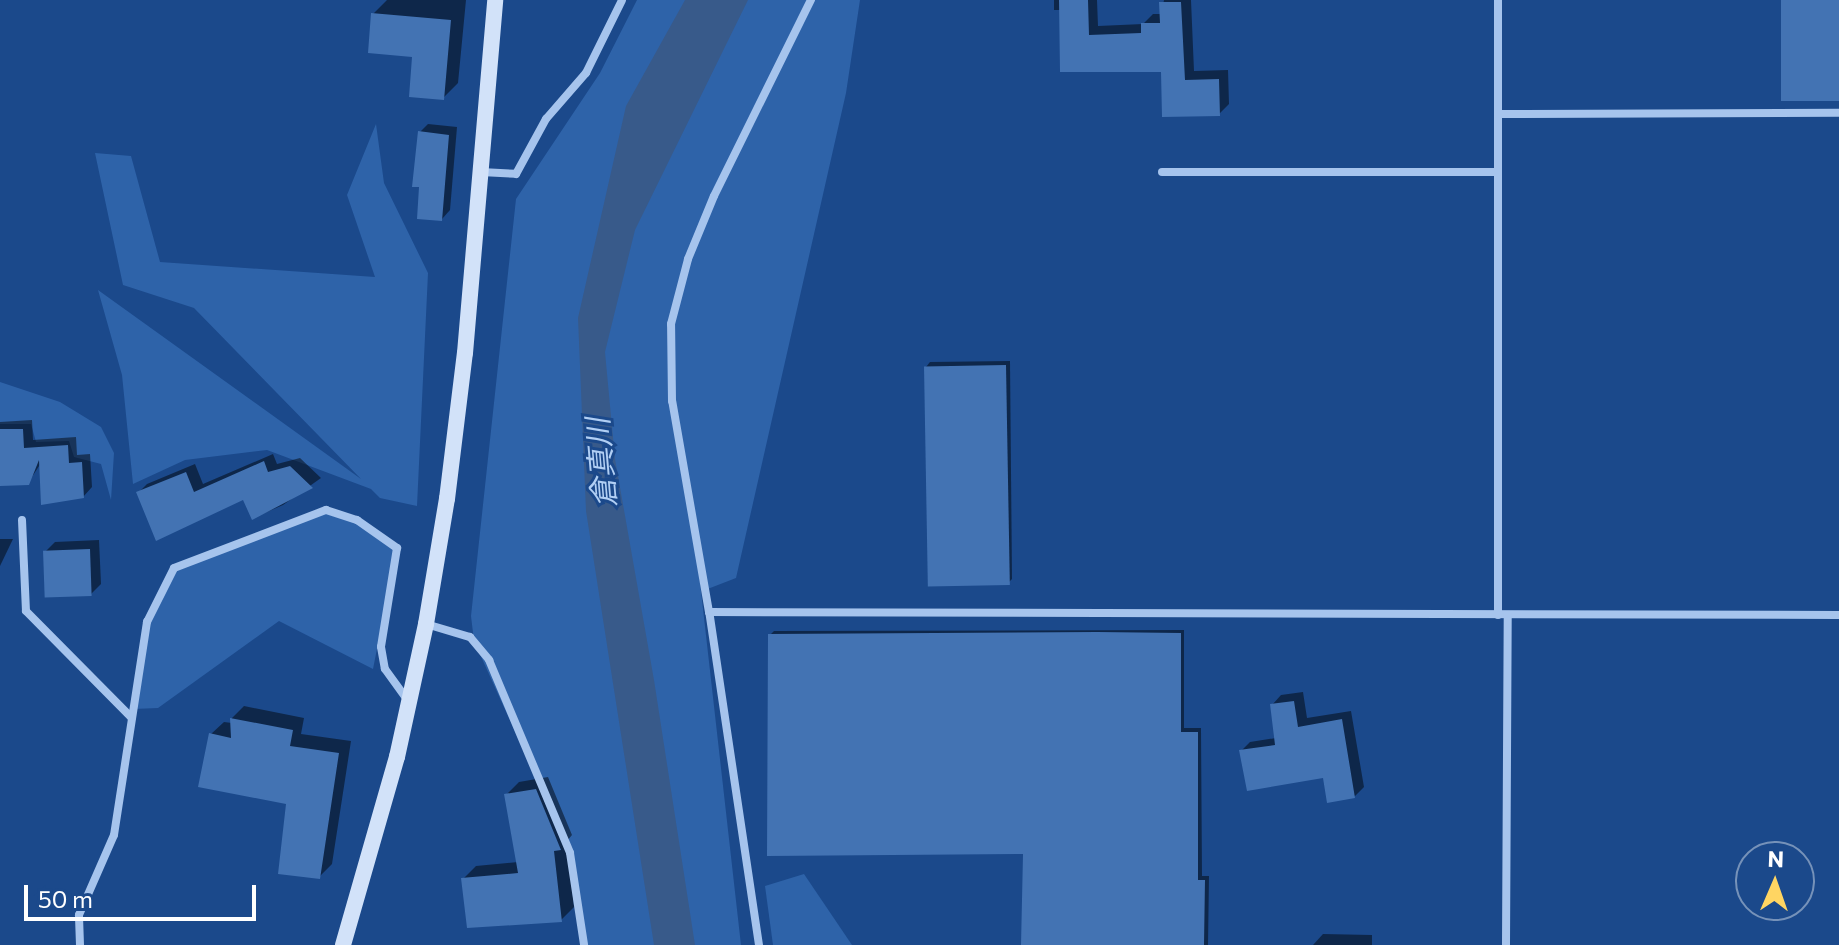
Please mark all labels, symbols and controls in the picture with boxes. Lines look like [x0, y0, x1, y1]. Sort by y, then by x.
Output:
water label: 倉真川 [578, 417, 622, 509]
north arrow [1735, 841, 1815, 921]
text: N [1767, 845, 1785, 872]
scale bar [28, 869, 260, 919]
text: 50 m [38, 884, 93, 913]

